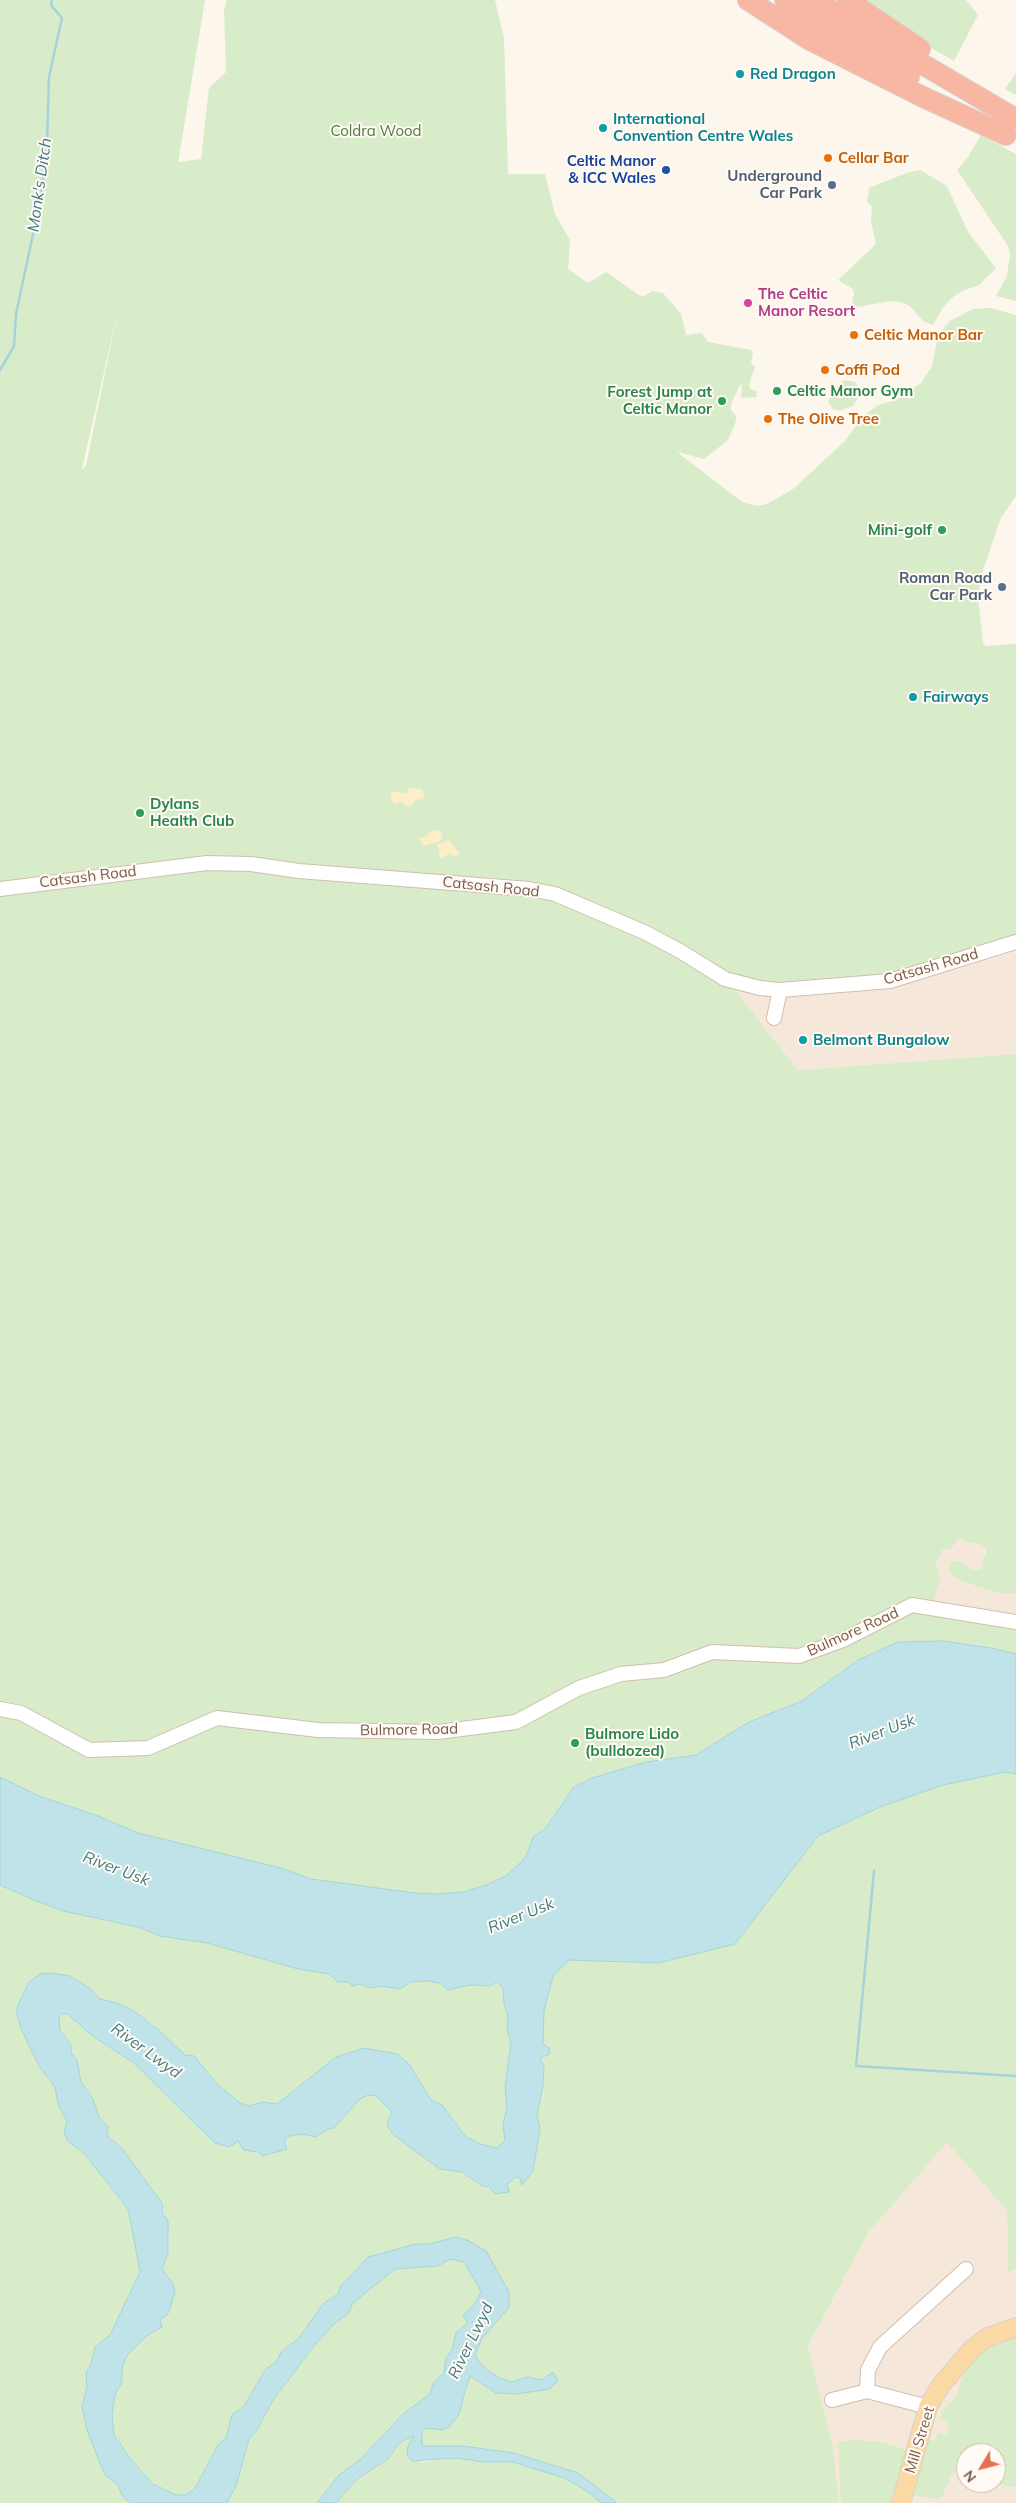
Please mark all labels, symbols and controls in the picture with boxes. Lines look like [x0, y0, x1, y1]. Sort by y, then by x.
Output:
place label: Red Dragon [750, 65, 836, 83]
marker: Red Dragon [734, 68, 746, 80]
place label: International Convention Centre Wales [613, 110, 793, 145]
park label: Coldra Wood [330, 122, 422, 140]
marker: International Convention Centre Wales [597, 122, 609, 134]
water label: Monk's Ditch [24, 137, 56, 233]
place label: Cellar Bar [838, 149, 909, 167]
place label: Celtic Manor & ICC Wales [567, 152, 656, 187]
marker: Cellar Bar [822, 152, 834, 164]
marker: Celtic Manor & ICC Wales [660, 164, 672, 176]
place label: Underground Car Park [727, 167, 822, 202]
marker: Underground Car Park [826, 179, 838, 191]
place label: The Celtic Manor Resort [758, 285, 855, 320]
marker: The Celtic Manor Resort [742, 297, 754, 309]
place label: Celtic Manor Bar [864, 326, 983, 344]
marker: Celtic Manor Bar [848, 329, 860, 341]
place label: Coffi Pod [835, 361, 900, 379]
marker: Coffi Pod [819, 364, 831, 376]
place label: Celtic Manor Gym [787, 382, 913, 400]
place label: Forest Jump at Celtic Manor [607, 383, 712, 418]
marker: Celtic Manor Gym [771, 385, 783, 397]
marker: Forest Jump at Celtic Manor [716, 395, 728, 407]
place label: The Olive Tree [778, 410, 879, 428]
marker: The Olive Tree [762, 413, 774, 425]
place label: Mini-golf [868, 521, 932, 539]
marker: Mini-golf [936, 524, 948, 536]
place label: Roman Road Car Park [899, 569, 992, 604]
marker: Roman Road Car Park [996, 581, 1008, 593]
place label: Fairways [923, 688, 989, 706]
marker: Fairways [907, 691, 919, 703]
place label: Dylans Health Club [150, 795, 234, 830]
marker: Dylans Health Club [134, 807, 146, 819]
street label: Catsash Road [38, 862, 138, 892]
street label: Catsash Road [442, 873, 540, 901]
street label: Catsash Road [882, 945, 980, 989]
place label: Belmont Bungalow [813, 1031, 950, 1049]
marker: Belmont Bungalow [797, 1034, 809, 1046]
street label: Bulmore Road [804, 1604, 902, 1660]
water label: River Usk [846, 1711, 918, 1753]
street label: Bulmore Road [360, 1720, 458, 1740]
place label: Bulmore Lido (bulldozed) [585, 1725, 679, 1760]
marker: Bulmore Lido (bulldozed) [569, 1737, 581, 1749]
water label: River Usk [80, 1848, 152, 1890]
water label: River Usk [485, 1894, 557, 1938]
water label: River Lwyd [107, 2019, 185, 2083]
water label: River Lwyd [444, 2300, 498, 2382]
street label: Mill Street [901, 2404, 939, 2476]
north arrow [956, 2443, 1006, 2493]
text: N [959, 2467, 980, 2486]

